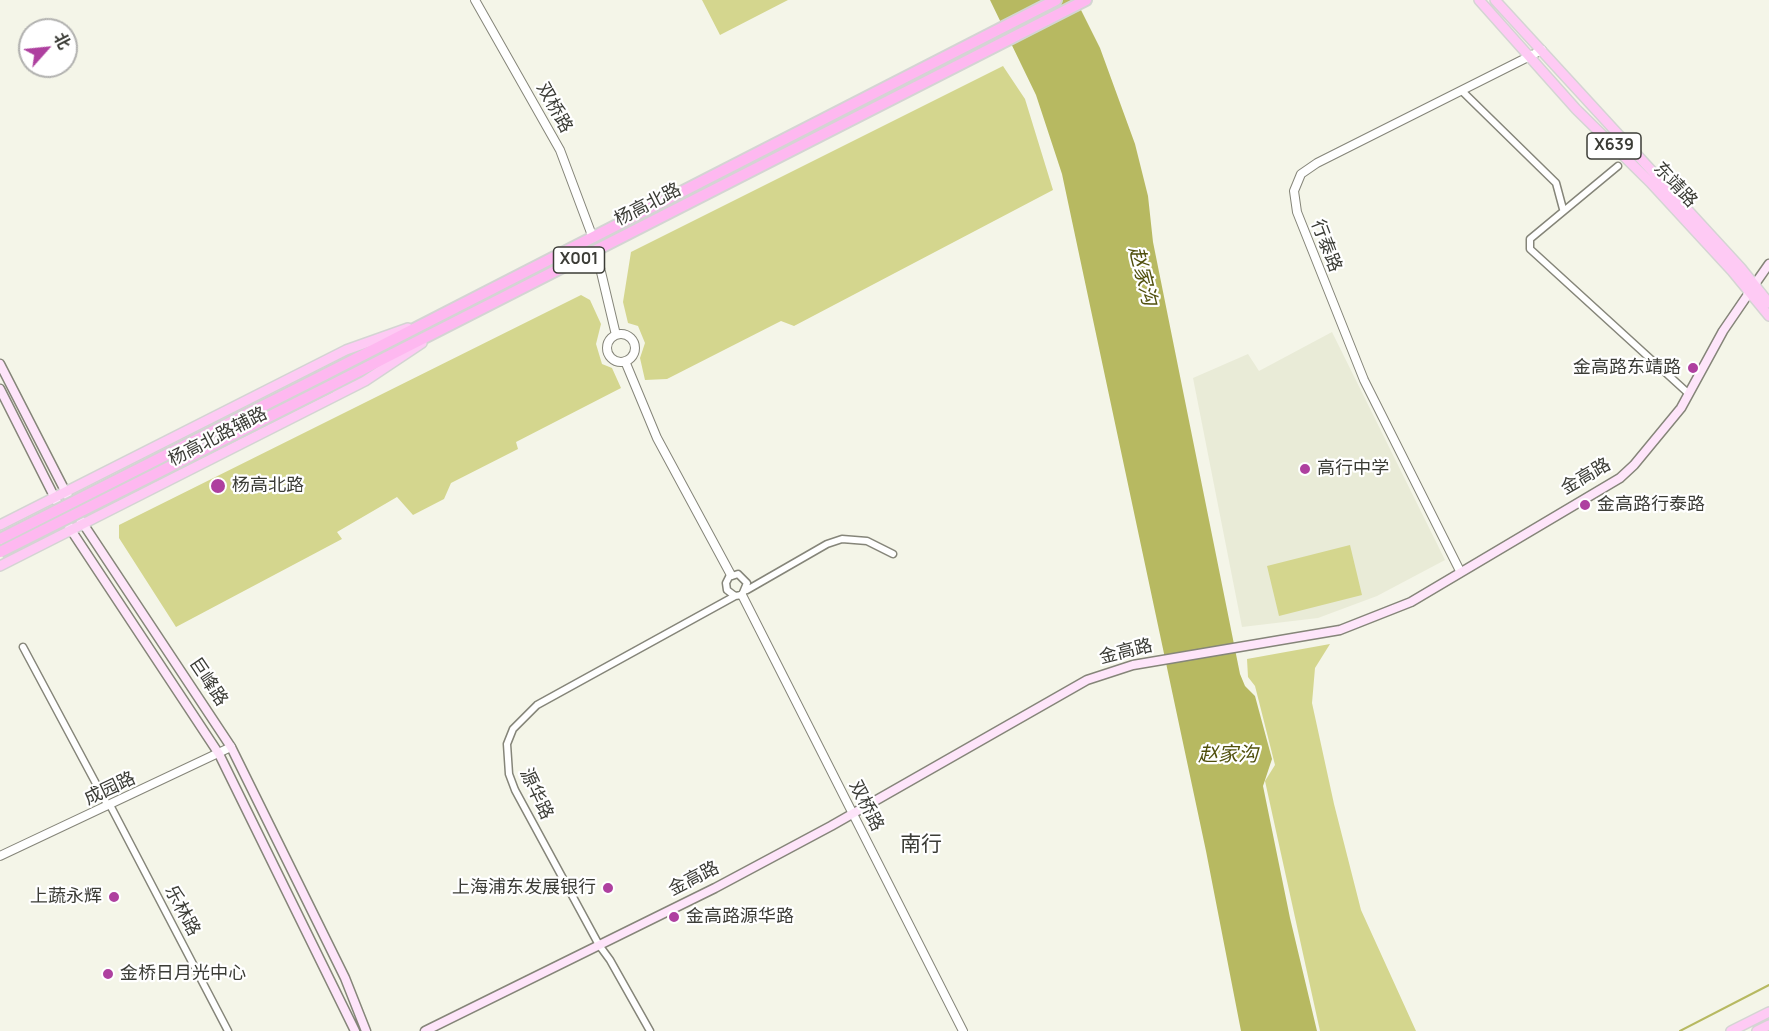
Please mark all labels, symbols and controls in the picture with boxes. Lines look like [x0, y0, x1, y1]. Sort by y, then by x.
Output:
north arrow [18, 18, 78, 78]
text: 北 [49, 29, 76, 53]
street label: 双桥路 [531, 79, 577, 137]
road number: X639 [1587, 133, 1641, 159]
street label: 东靖路 [1649, 158, 1701, 212]
street label: 杨高北路 [611, 179, 685, 231]
street label: 行泰路 [1306, 217, 1346, 275]
water label: 赵家沟 [1123, 244, 1161, 308]
road number: X001 [554, 247, 604, 273]
place label: 金高路东靖路 [1573, 357, 1681, 379]
marker: 金高路东靖路 [1686, 361, 1700, 375]
street label: 杨高北路辅路 [165, 403, 271, 471]
street label: 金高路 [1557, 454, 1615, 500]
place label: 高行中学 [1317, 458, 1389, 480]
marker: 高行中学 [1298, 462, 1312, 476]
place label: 杨高北路 [232, 475, 304, 497]
marker: 杨高北路 [209, 477, 227, 495]
place label: 金高路行泰路 [1597, 494, 1705, 516]
marker: 金高路行泰路 [1578, 498, 1592, 512]
street label: 金高路 [1097, 635, 1155, 669]
street label: 巨峰路 [184, 654, 232, 710]
water label: 赵家沟 [1198, 743, 1258, 767]
street label: 源华路 [515, 765, 557, 823]
street label: 成园路 [81, 768, 139, 810]
street label: 双桥路 [844, 777, 888, 835]
district label: 南行 [900, 832, 942, 858]
street label: 金高路 [665, 857, 723, 901]
place label: 上海浦东发展银行 [452, 877, 596, 899]
marker: 上海浦东发展银行 [601, 881, 615, 895]
street label: 乐林路 [160, 882, 204, 940]
place label: 上蔬永辉 [30, 886, 102, 908]
marker: 上蔬永辉 [107, 890, 121, 904]
place label: 金高路源华路 [686, 906, 794, 928]
marker: 金高路源华路 [667, 910, 681, 924]
place label: 金桥日月光中心 [120, 963, 246, 985]
marker: 金桥日月光中心 [101, 967, 115, 981]

